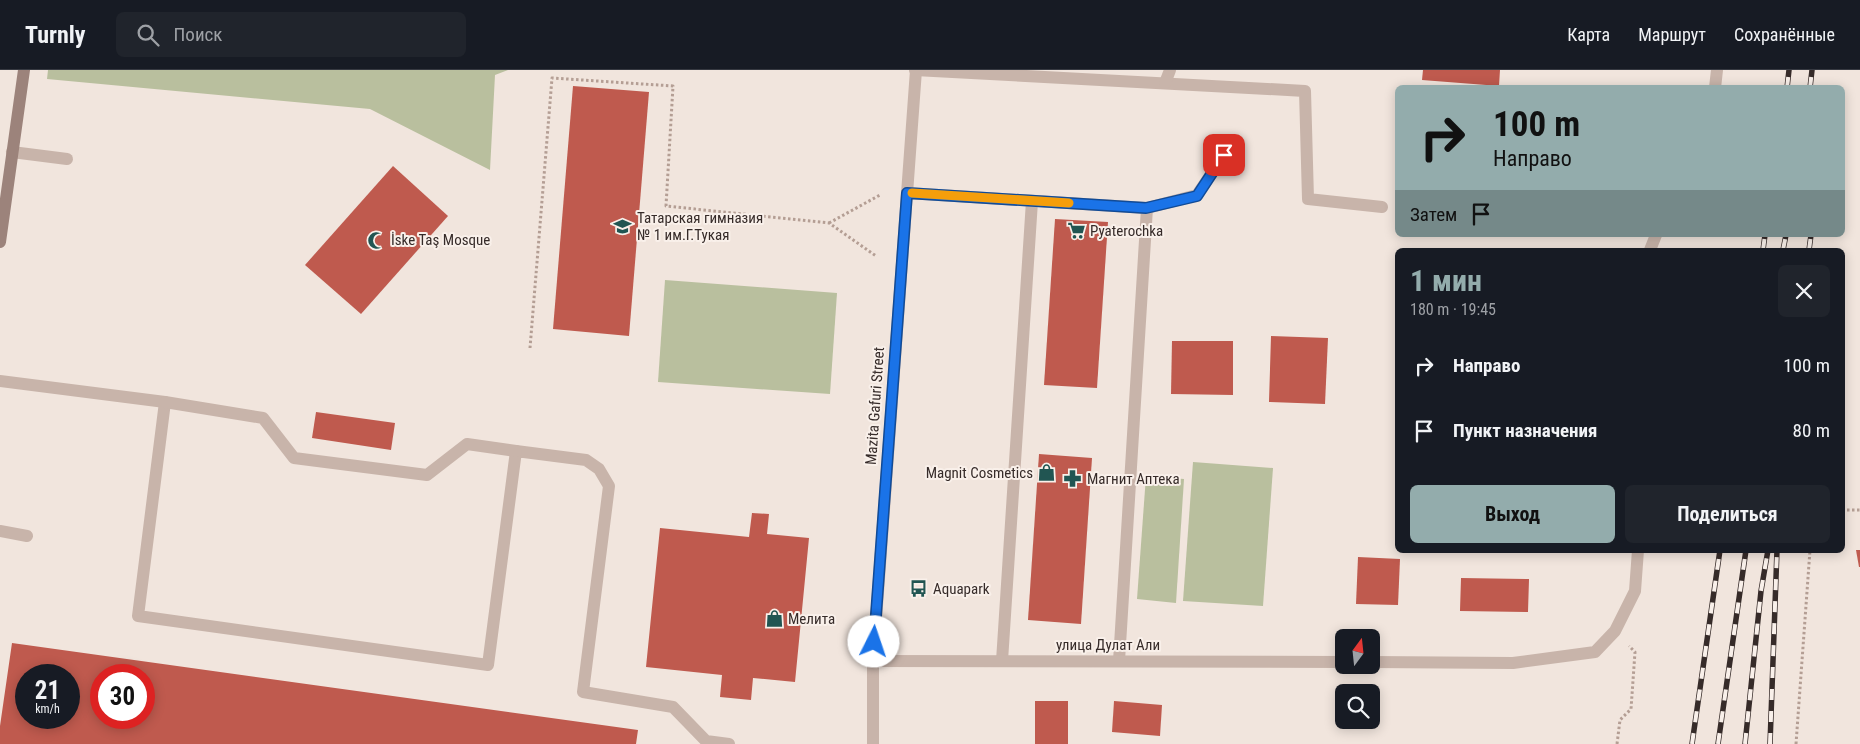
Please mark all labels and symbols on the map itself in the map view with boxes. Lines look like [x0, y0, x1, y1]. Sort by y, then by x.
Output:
pin [1203, 134, 1245, 176]
place label: Татарская гимназия № 1 им.Г.Тукая [637, 209, 763, 244]
school or university icon: Татарская гимназия № 1 им.Г.Тукая [613, 217, 633, 237]
supermarket icon: Pyaterochka [1066, 221, 1086, 241]
place label: Pyaterochka [1090, 222, 1163, 240]
mosque icon: İske Taş Mosque [367, 230, 387, 250]
place label: İske Taş Mosque [391, 231, 490, 249]
street label: Mazita Gafuri Street [862, 346, 888, 466]
shop icon: Magnit Cosmetics [1037, 463, 1057, 483]
place label: Magnit Cosmetics [926, 464, 1033, 482]
pharmacy icon: Магнит Аптека [1063, 469, 1083, 489]
place label: Магнит Аптека [1087, 470, 1180, 488]
bus stop icon: Aquapark [909, 579, 929, 599]
place label: Aquapark [933, 580, 990, 598]
shop icon: Мелита [764, 609, 784, 629]
place label: Мелита [788, 610, 835, 628]
position arrow [847, 615, 899, 667]
north arrow [1335, 629, 1380, 674]
street label: улица Дулат Али [1056, 636, 1160, 654]
speed limit sign: 30 [90, 664, 155, 729]

